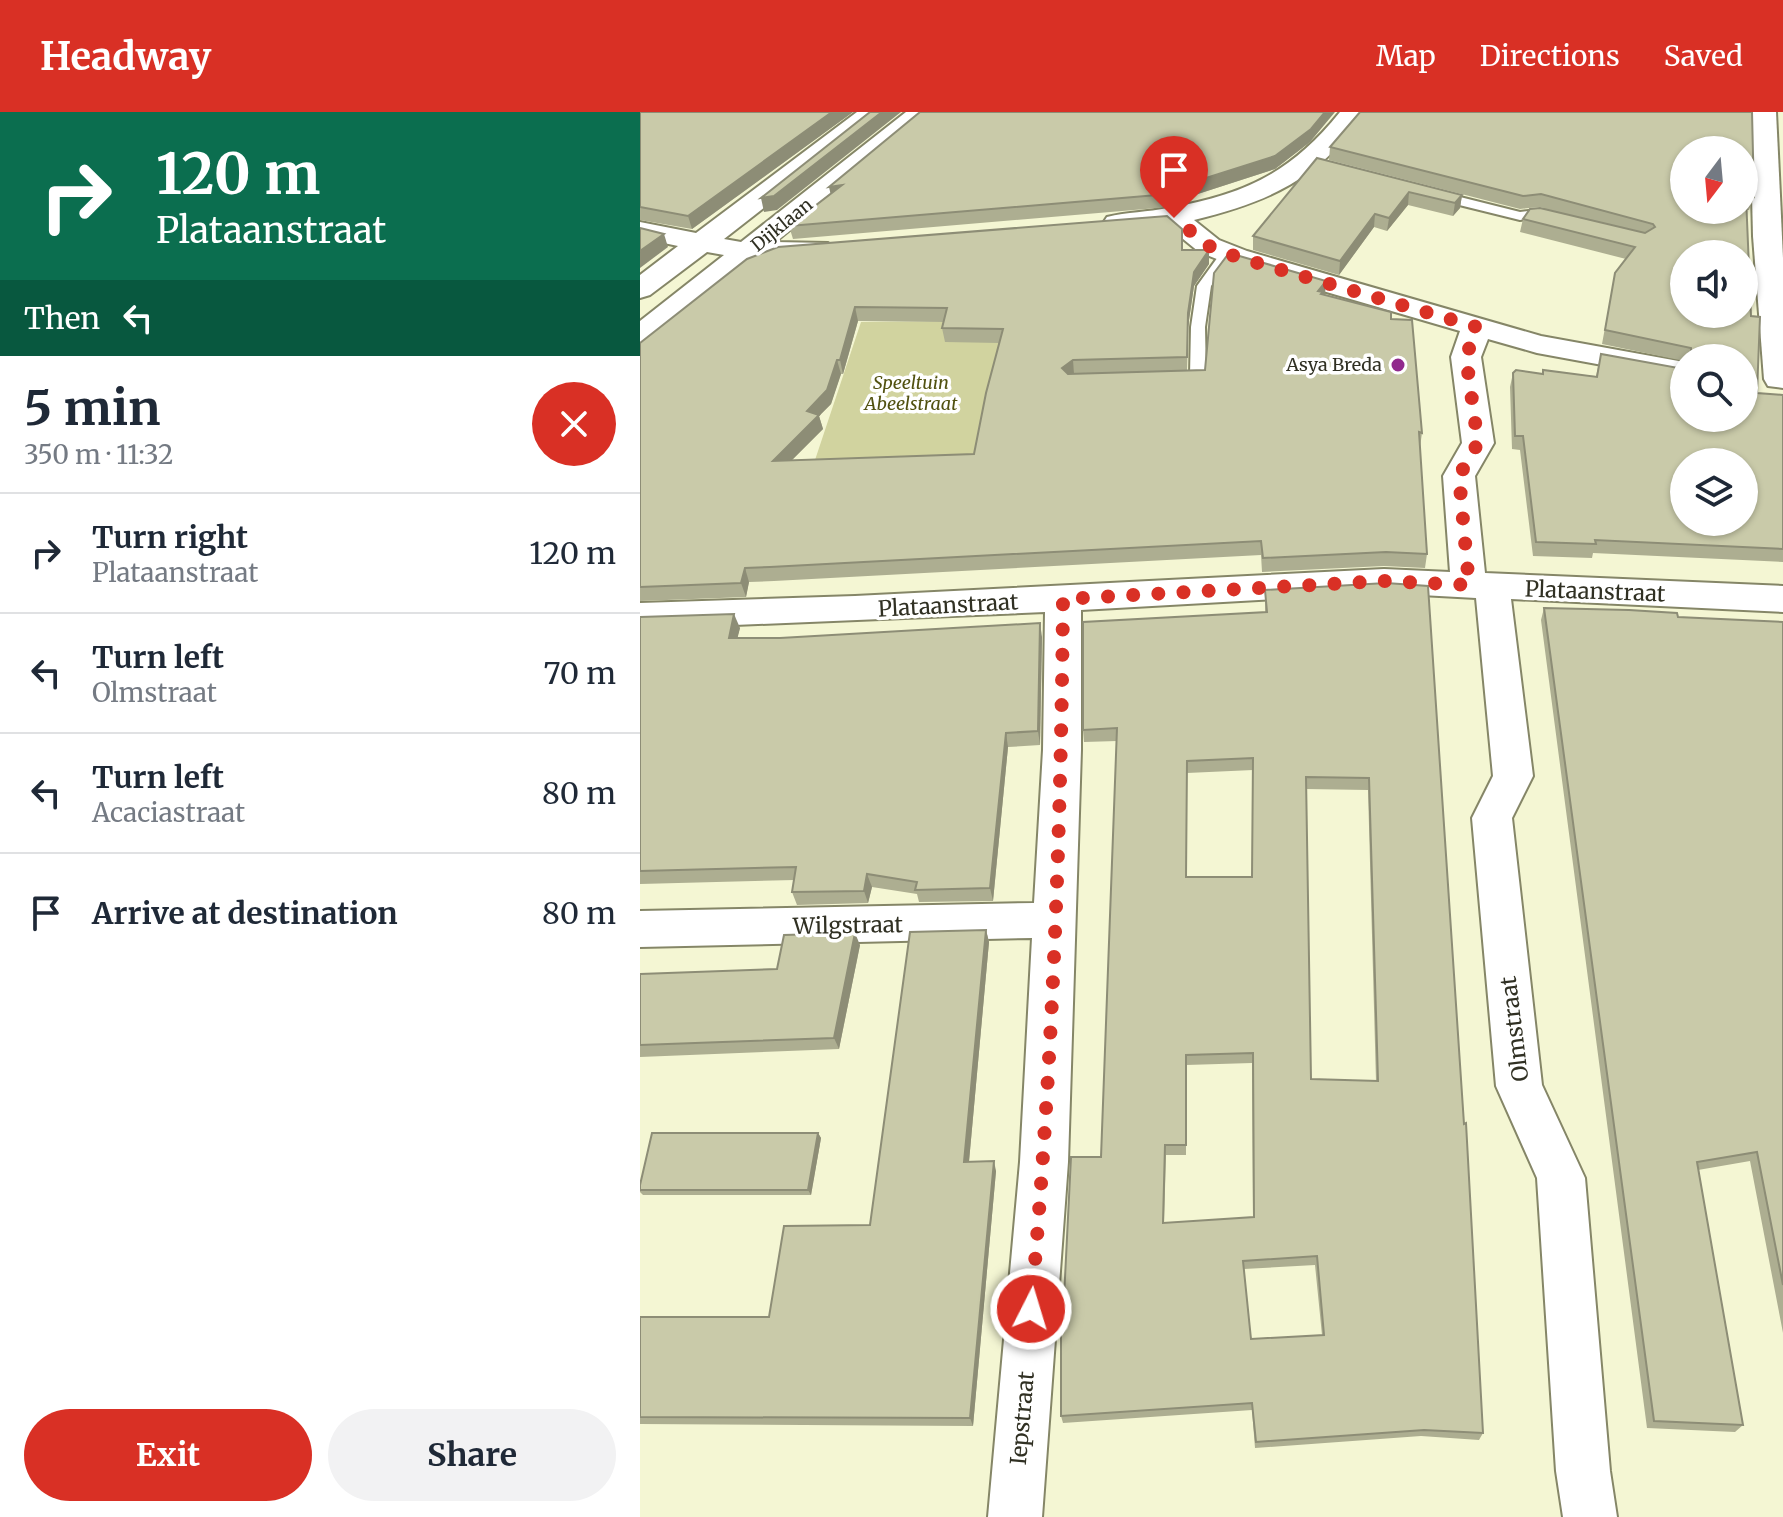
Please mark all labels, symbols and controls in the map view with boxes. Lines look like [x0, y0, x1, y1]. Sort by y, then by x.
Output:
text: Headway [40, 33, 211, 80]
text: Map [1376, 38, 1436, 74]
text: Directions [1480, 38, 1620, 74]
text: Saved [1664, 38, 1743, 74]
pin [1140, 136, 1208, 218]
north arrow [1670, 136, 1758, 224]
map controls [1670, 136, 1758, 536]
text: 120 m [156, 139, 320, 209]
icon: right [24, 144, 128, 248]
icon: arrive [1152, 148, 1196, 192]
street label: Dijklaan [746, 193, 817, 256]
text: Plataanstraat [156, 208, 386, 253]
button: sound [1670, 240, 1758, 328]
icon: left [116, 296, 160, 340]
text: Then [24, 299, 100, 337]
button: search [1670, 344, 1758, 432]
place label: Asya Breda [1285, 353, 1382, 376]
marker: Asya Breda [1389, 356, 1407, 374]
park label: Speeltuin Abeelstraat [863, 371, 958, 415]
text: 5 min [24, 378, 161, 438]
button: close [532, 382, 616, 466]
text: 350 m · 11:32 [24, 438, 173, 471]
button: layers [1670, 448, 1758, 536]
text: Turn right [92, 518, 248, 556]
icon: right [24, 531, 68, 575]
text: 120 m [529, 534, 616, 572]
text: Plataanstraat [92, 556, 258, 589]
street label: Plataanstraat [1524, 575, 1666, 607]
street label: Plataanstraat [877, 587, 1019, 623]
text: Turn left [92, 638, 224, 676]
icon: left [24, 651, 68, 695]
text: 70 m [543, 654, 616, 692]
text: Olmstraat [92, 676, 217, 709]
text: Turn left [92, 758, 224, 796]
icon: left [24, 771, 68, 815]
text: 80 m [542, 774, 616, 812]
text: Acaciastraat [92, 796, 245, 829]
icon: arrive [24, 891, 68, 935]
text: Arrive at destination [92, 894, 398, 932]
text: 80 m [542, 894, 616, 932]
street label: Wilgstraat [792, 910, 904, 940]
street label: Olmstraat [1494, 974, 1534, 1083]
position arrow [989, 1267, 1073, 1351]
street label: Iepstraat [1004, 1370, 1040, 1466]
button: Exit [24, 1409, 312, 1501]
button: Share [328, 1409, 616, 1501]

